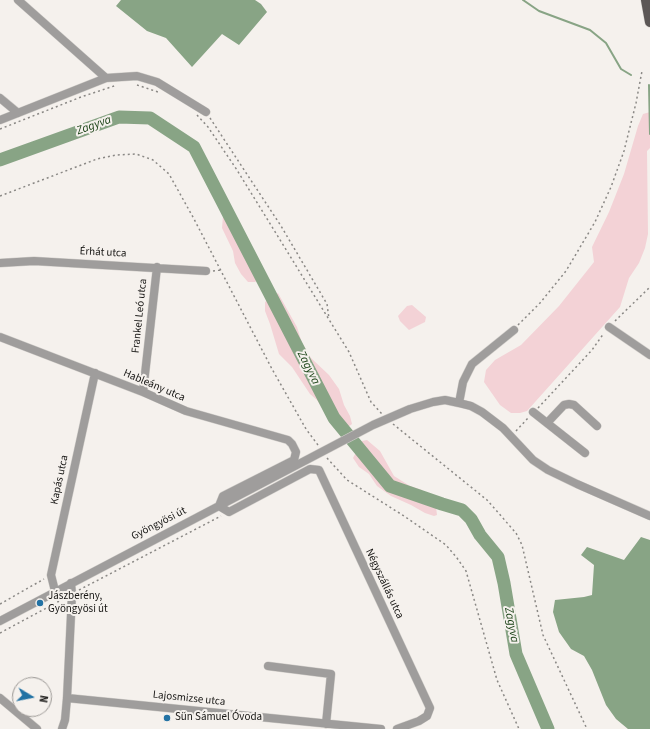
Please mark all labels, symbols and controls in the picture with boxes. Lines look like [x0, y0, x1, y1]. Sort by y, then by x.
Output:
water label: Zagyva [75, 113, 113, 139]
street label: Érhát utca [79, 245, 127, 261]
street label: Frankel Leó utca [130, 278, 150, 354]
water label: Zagyva [293, 349, 323, 387]
street label: Hableány utca [121, 367, 187, 405]
street label: Kapás utca [48, 454, 72, 506]
street label: Gyöngyösi út [129, 505, 189, 543]
street label: Négyszállás utca [362, 547, 406, 621]
place label: Jászberény, Gyöngyösi út [48, 590, 108, 616]
marker: Jászberény, Gyöngyösi út [35, 598, 45, 608]
water label: Zagyva [501, 606, 521, 644]
north arrow [12, 677, 52, 717]
street label: Lajosmizse utca [152, 689, 226, 709]
text: N [35, 694, 51, 704]
place label: Sün Sámuel Óvoda [175, 711, 262, 725]
marker: Sün Sámuel Óvoda [162, 713, 172, 723]

